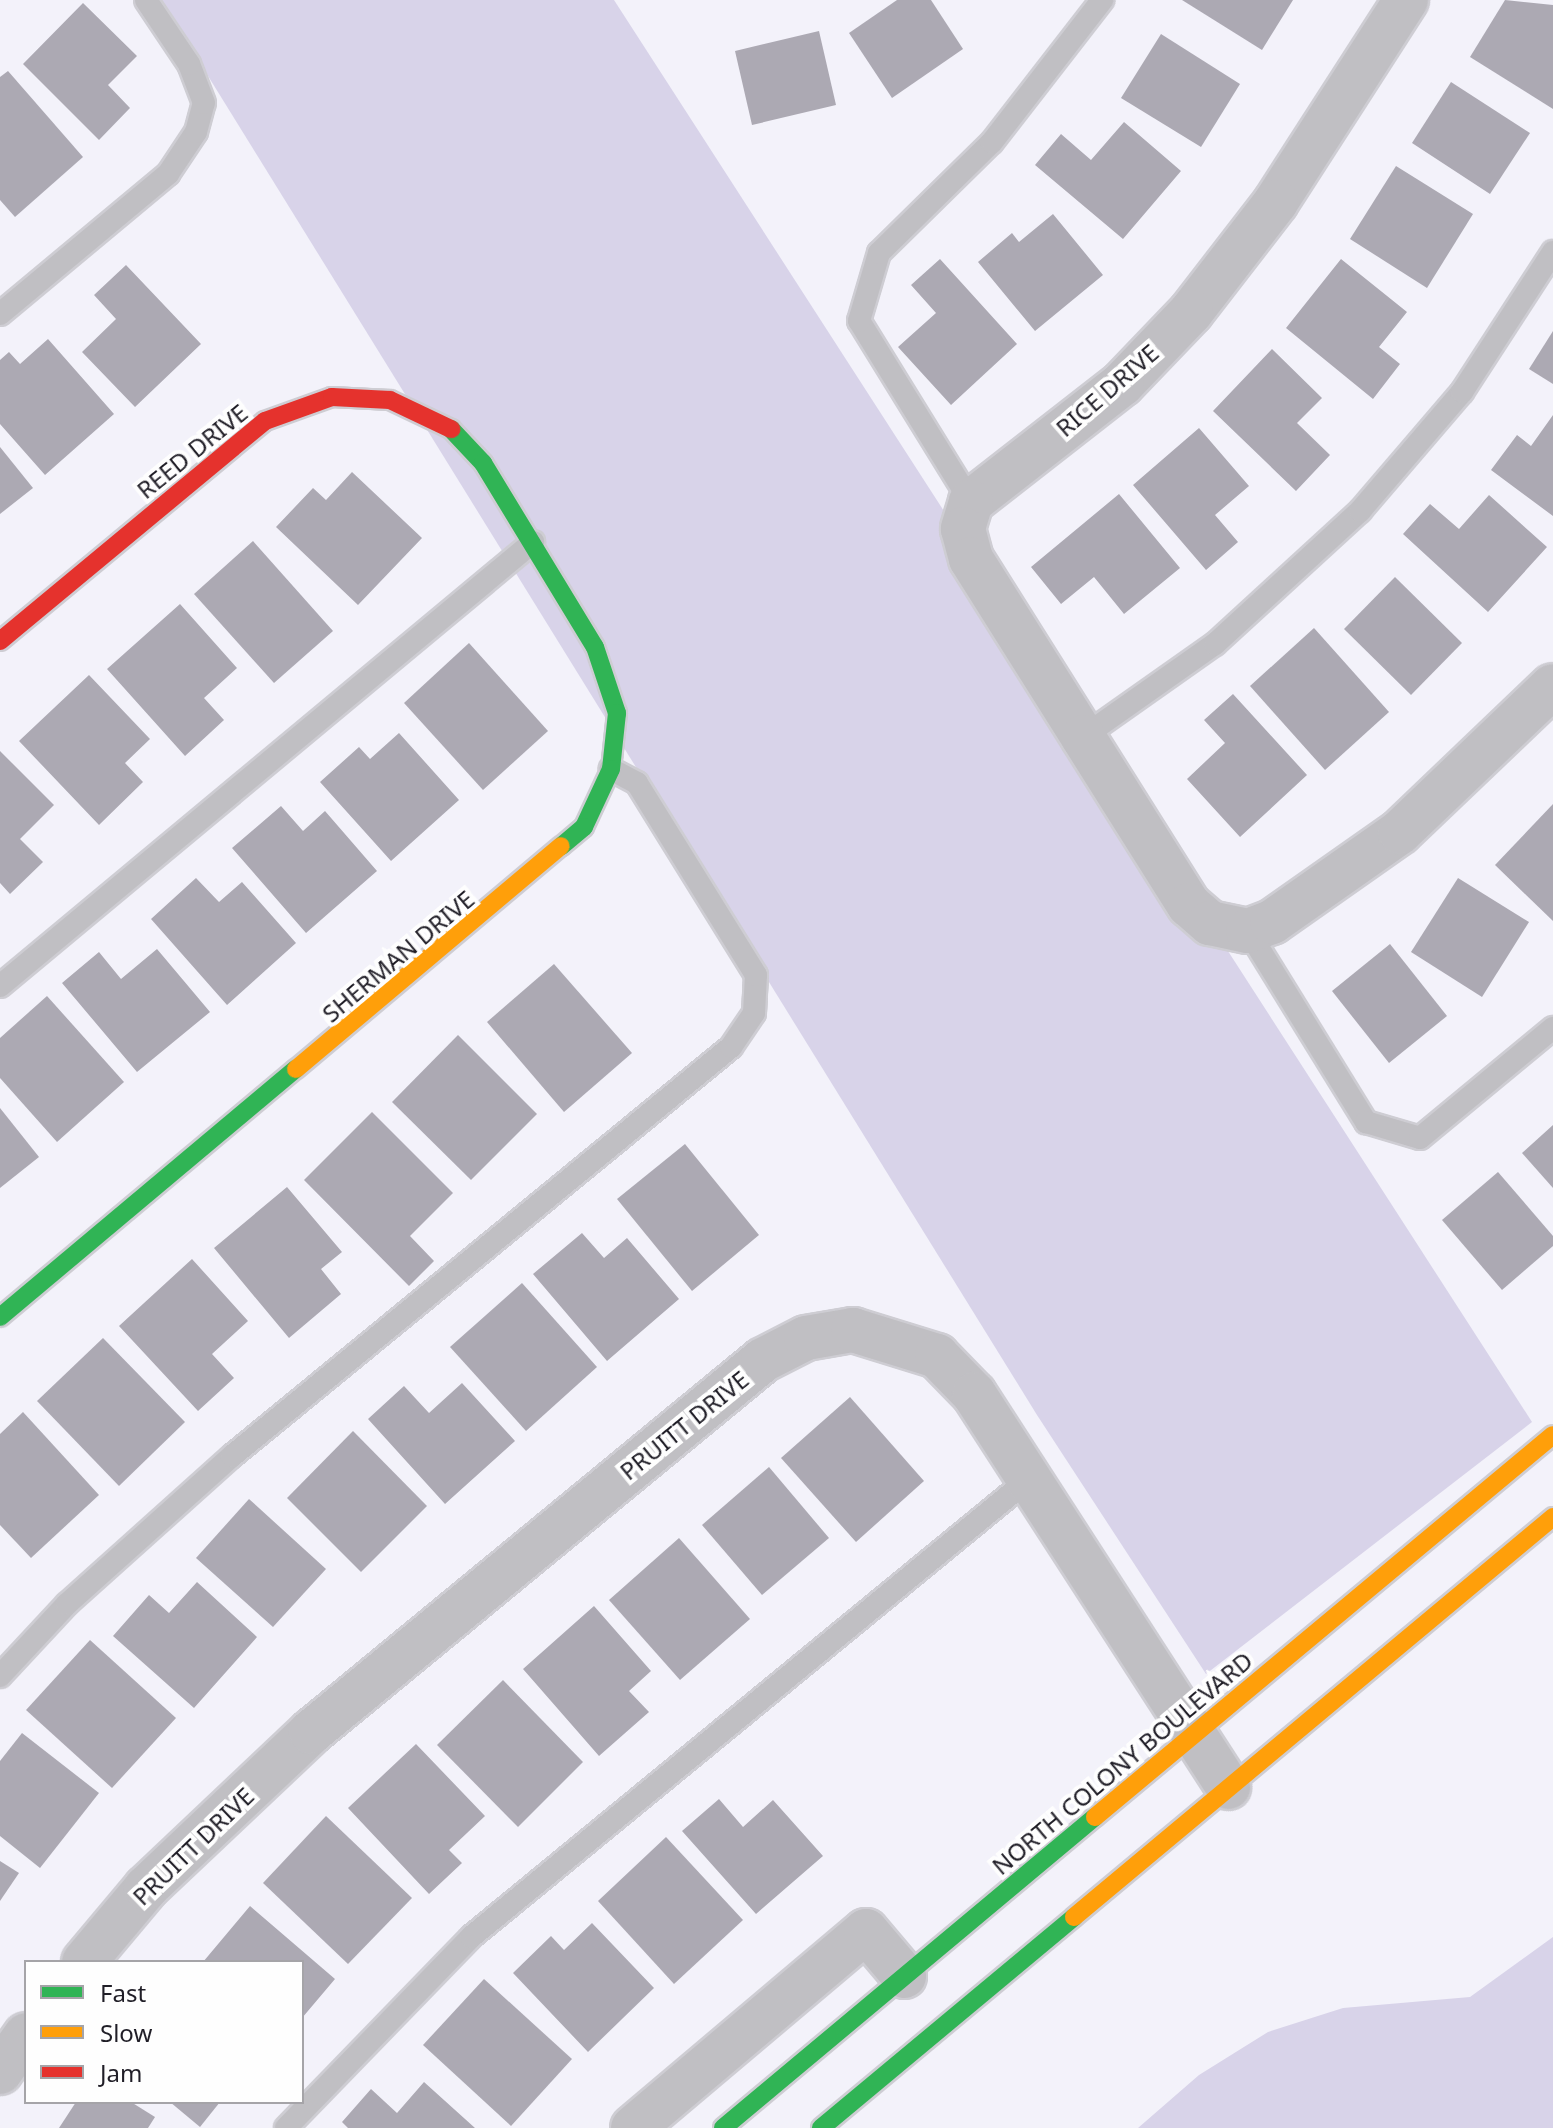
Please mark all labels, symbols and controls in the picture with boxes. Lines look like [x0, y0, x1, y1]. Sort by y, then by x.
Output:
street label: RICE DRIVE [1050, 338, 1164, 442]
street label: REED DRIVE [131, 398, 253, 504]
street label: SHERMAN DRIVE [316, 884, 480, 1028]
street label: PRUITT DRIVE [614, 1364, 754, 1486]
street label: NORTH COLONY BOULEVARD [986, 1646, 1258, 1880]
street label: PRUITT DRIVE [127, 1781, 259, 1911]
legend [24, 1960, 304, 2104]
text: Fast [100, 1976, 146, 2009]
text: Slow [100, 2016, 152, 2049]
text: Jam [100, 2056, 142, 2089]

